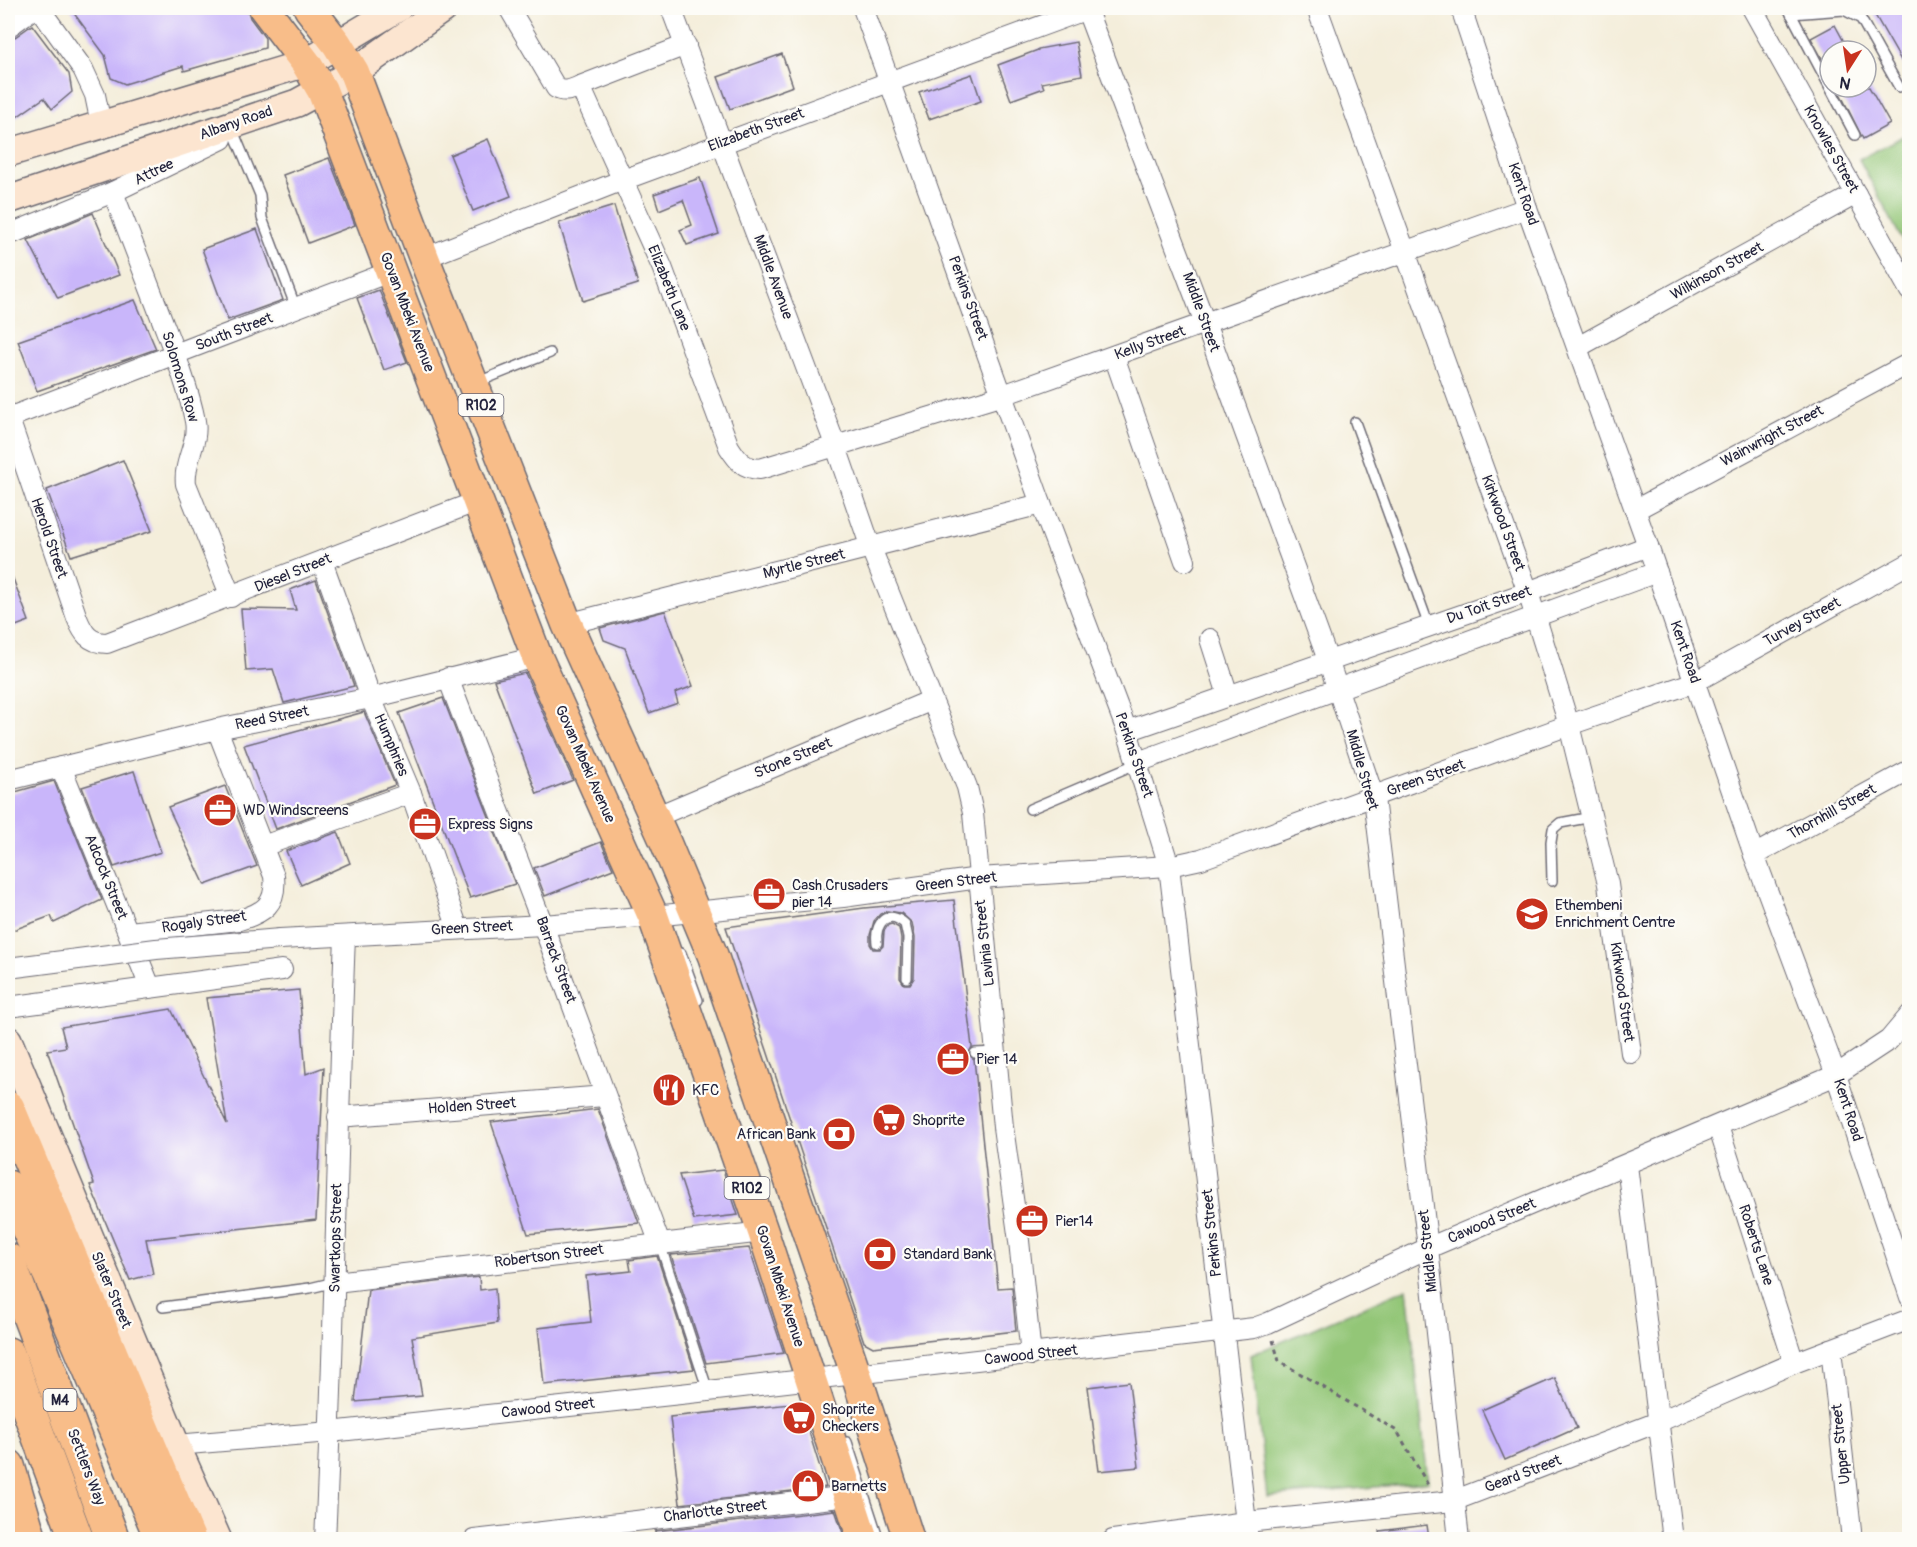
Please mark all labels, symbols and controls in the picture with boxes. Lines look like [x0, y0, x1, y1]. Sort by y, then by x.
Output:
north arrow [1818, 39, 1878, 99]
text: N [1838, 72, 1852, 94]
street label: Albany Road [197, 102, 275, 144]
street label: Knowles Street [1799, 102, 1863, 197]
street label: Elizabeth Street [705, 104, 807, 156]
street label: Attree [131, 154, 177, 190]
street label: Kent Road [1503, 160, 1543, 228]
street label: Middle Avenue [749, 232, 797, 322]
street label: Wilkinson Street [1667, 237, 1768, 304]
street label: Elizabeth Lane [643, 242, 695, 334]
street label: Govan Mbeki Avenue [375, 249, 439, 375]
street label: Perkins Street [944, 253, 992, 344]
street label: Middle Street [1178, 270, 1224, 355]
street label: South Street [193, 308, 276, 355]
street label: Kelly Street [1112, 321, 1189, 365]
street label: Solomons Row [157, 329, 203, 425]
road number: R102 [458, 394, 504, 416]
street label: Wainwright Street [1717, 400, 1827, 471]
street label: Kirkwood Street [1477, 472, 1529, 575]
street label: Herold Street [26, 495, 72, 582]
street label: Myrtle Street [761, 544, 848, 583]
street label: Diesel Street [252, 549, 335, 597]
street label: Du Toit Street [1444, 581, 1535, 628]
street label: Turvey Street [1760, 593, 1845, 651]
street label: Kent Road [1665, 618, 1705, 686]
street label: Reed Street [233, 701, 311, 734]
street label: Govan Mbeki Avenue [551, 702, 620, 826]
street label: Perkins Street [1111, 710, 1158, 801]
street label: Humphries [369, 711, 413, 779]
street label: Middle Street [1341, 727, 1383, 813]
street label: Stone Street [751, 733, 836, 783]
street label: Green Street [1384, 755, 1469, 801]
street label: Thornhill Street [1784, 779, 1880, 844]
office icon: WD Windscreens [202, 792, 238, 828]
place label: WD Windscreens [243, 801, 349, 820]
office icon: Express Signs [407, 806, 443, 842]
place label: Express Signs [448, 815, 533, 834]
street label: Adcock Street [80, 831, 132, 923]
street label: Green Street [914, 867, 999, 896]
office icon: Cash Crusaders pier 14 [751, 876, 787, 912]
place label: Cash Crusaders pier 14 [792, 876, 888, 912]
school or university icon: Ethembeni Enrichment Centre [1514, 896, 1550, 932]
place label: Ethembeni Enrichment Centre [1555, 896, 1676, 932]
street label: Lavinia Street [971, 898, 999, 987]
street label: Rogaly Street [161, 907, 248, 937]
street label: Barrack Street [532, 914, 581, 1007]
street label: Green Street [431, 916, 514, 940]
street label: Kirkwood Street [1606, 941, 1639, 1044]
office icon: Pier 14 [935, 1041, 971, 1077]
place label: Pier 14 [976, 1050, 1018, 1069]
restaurant icon: KFC [651, 1072, 687, 1108]
street label: Kent Road [1829, 1076, 1867, 1144]
place label: KFC [692, 1081, 719, 1100]
street label: Holden Street [427, 1093, 518, 1119]
supermarket icon: Shoprite [871, 1102, 907, 1138]
place label: Shoprite [912, 1111, 965, 1130]
bank icon: African Bank [821, 1116, 857, 1152]
place label: African Bank [736, 1125, 817, 1144]
road number: R102 [724, 1177, 770, 1199]
street label: Swartkops Street [326, 1182, 346, 1293]
street label: Perkins Street [1198, 1187, 1226, 1278]
street label: Cawood Street [1445, 1194, 1540, 1248]
street label: Roberts Lane [1734, 1202, 1778, 1288]
office icon: Pier14 [1014, 1203, 1050, 1239]
street label: Middle Street [1414, 1208, 1442, 1293]
place label: Pier14 [1055, 1212, 1094, 1231]
street label: Govan Mbeki Avenue [751, 1223, 809, 1350]
bank icon: Standard Bank [862, 1236, 898, 1272]
street label: Robertson Street [493, 1240, 606, 1272]
place label: Standard Bank [903, 1245, 993, 1264]
street label: Slater Street [86, 1249, 136, 1332]
street label: Cawood Street [983, 1341, 1080, 1369]
road number: M4 [44, 1389, 76, 1411]
street label: Cawood Street [500, 1394, 597, 1422]
supermarket icon: Shoprite Checkers [781, 1400, 817, 1436]
place label: Shoprite Checkers [822, 1400, 879, 1436]
street label: Upper Street [1827, 1402, 1855, 1485]
street label: Settlers Way [63, 1426, 110, 1509]
street label: Geard Street [1482, 1450, 1565, 1497]
shop icon: Barnetts [790, 1468, 826, 1504]
place label: Barnetts [831, 1477, 887, 1496]
street label: Charlotte Street [662, 1495, 769, 1527]

